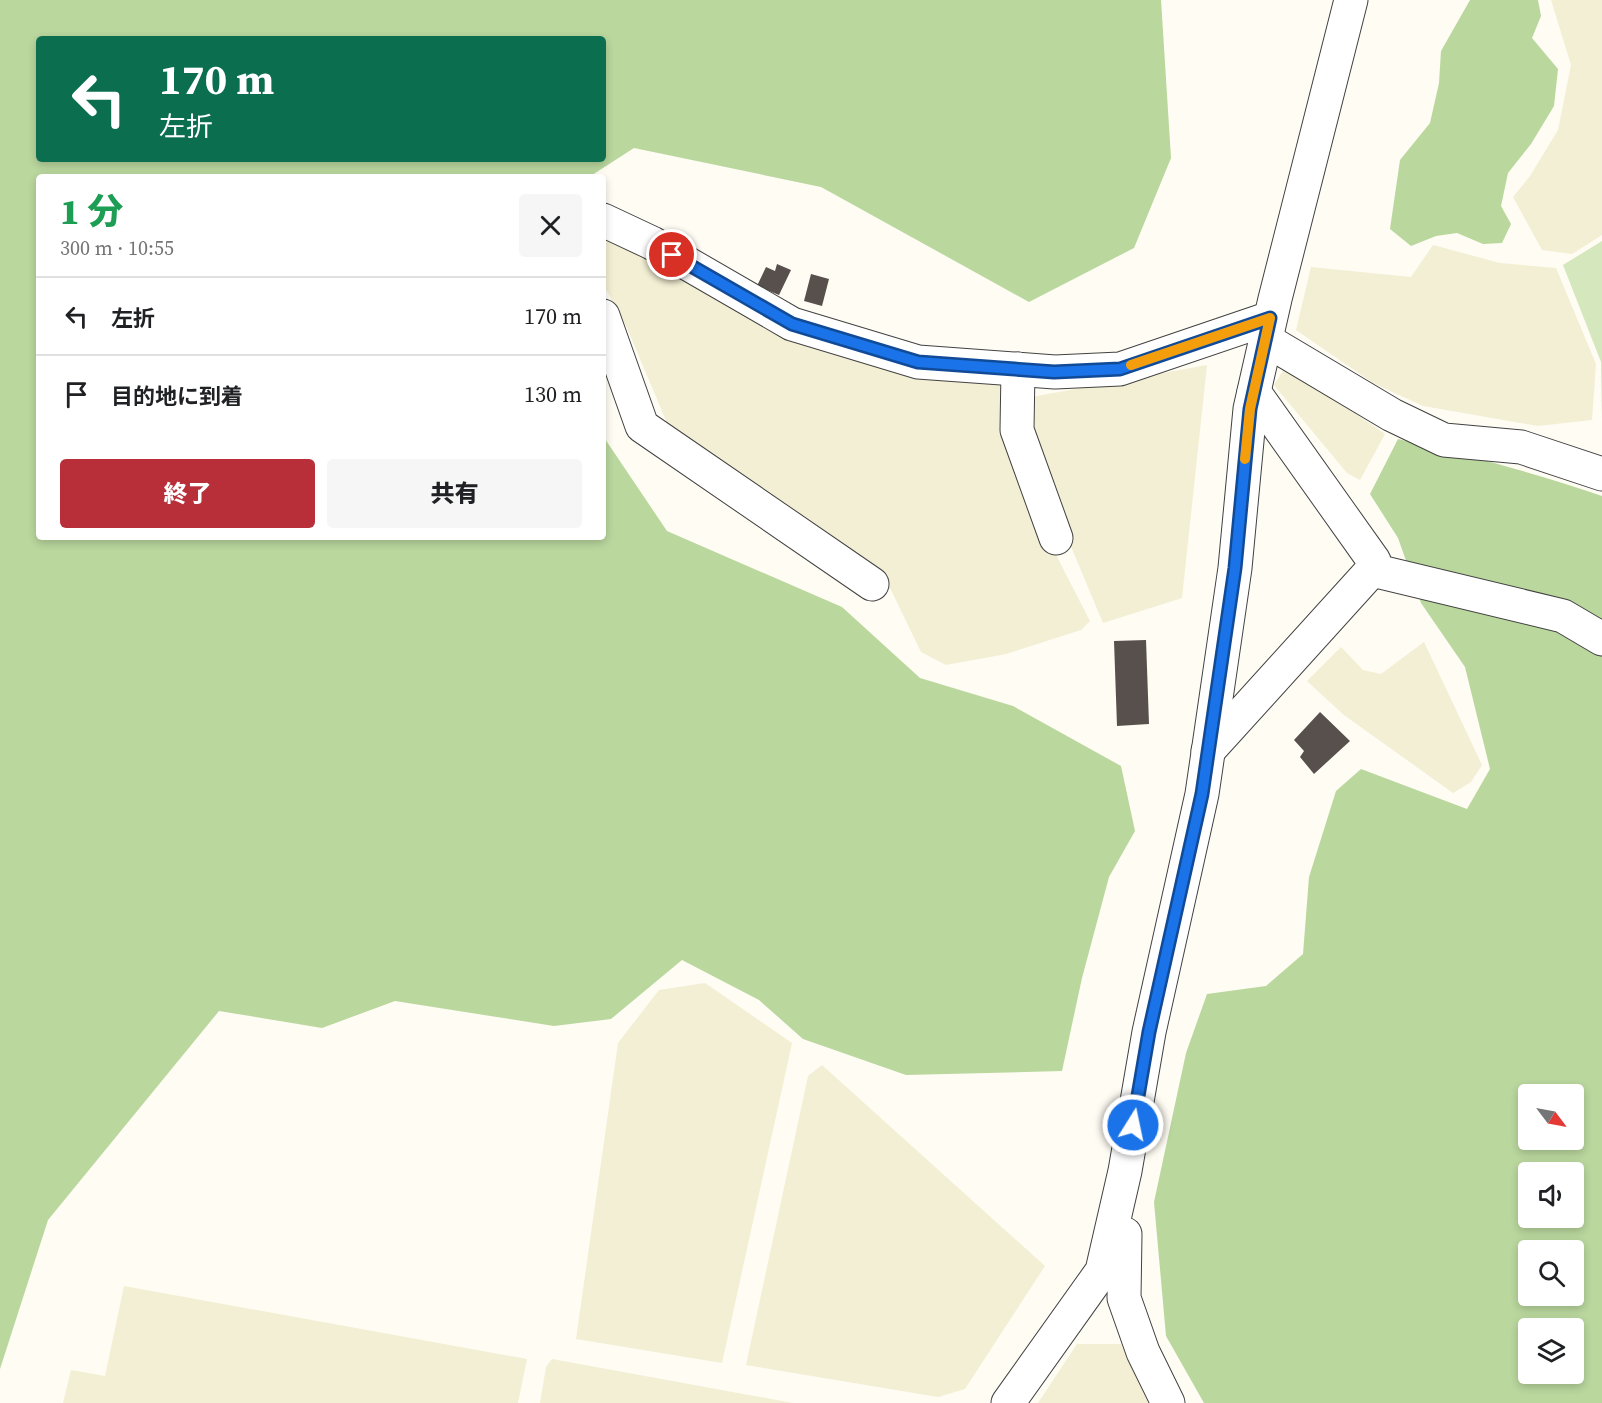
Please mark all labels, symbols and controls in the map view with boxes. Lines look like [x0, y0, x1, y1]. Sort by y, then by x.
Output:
text: 170 m [159, 50, 274, 108]
icon: left [60, 60, 138, 138]
text: 左折 [159, 108, 213, 145]
text: 1 分 [60, 187, 123, 236]
button: close [519, 194, 582, 257]
pin [646, 229, 697, 280]
text: 300 m · 10:55 [60, 234, 174, 262]
icon: arrive [655, 238, 688, 271]
icon: left [60, 300, 93, 333]
text: 170 m [524, 301, 582, 331]
text: 左折 [111, 303, 155, 333]
icon: arrive [60, 378, 93, 411]
text: 130 m [524, 379, 582, 409]
text: 目的地に到着 [111, 381, 243, 411]
button: 終了 [60, 459, 315, 528]
button: 共有 [327, 459, 582, 528]
north arrow [1518, 1084, 1584, 1150]
map controls [1518, 1084, 1584, 1384]
position arrow [1101, 1093, 1165, 1157]
button: sound [1518, 1162, 1584, 1228]
button: search [1518, 1240, 1584, 1306]
button: layers [1518, 1318, 1584, 1384]

